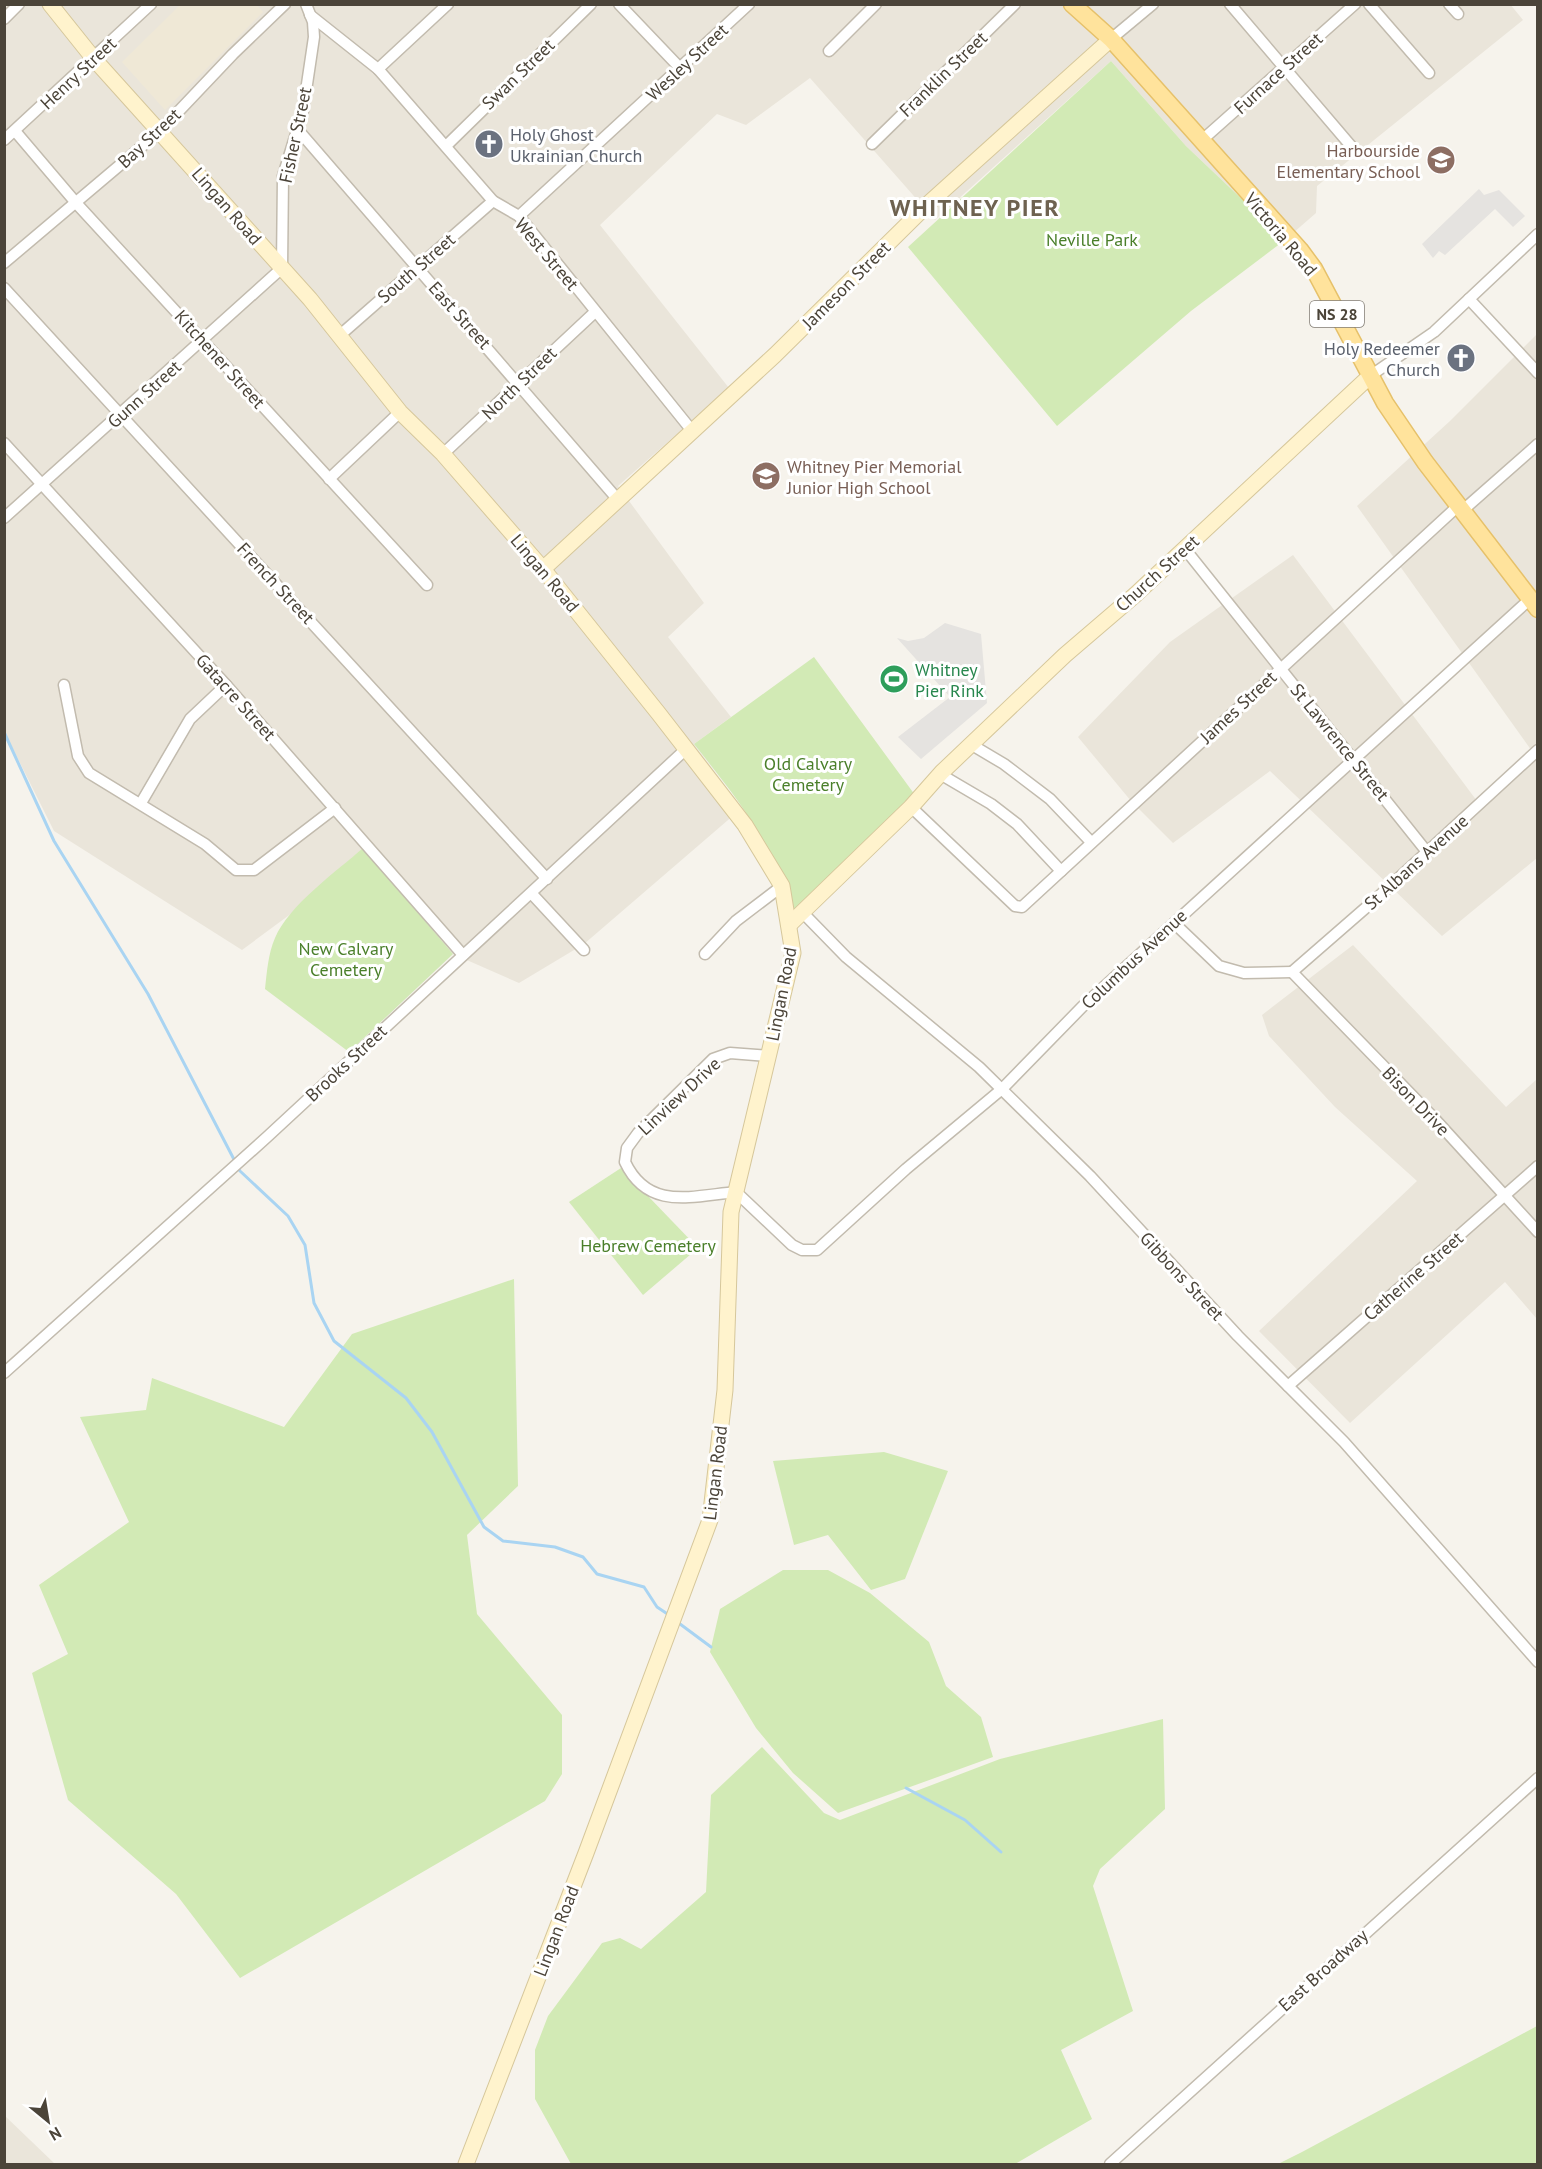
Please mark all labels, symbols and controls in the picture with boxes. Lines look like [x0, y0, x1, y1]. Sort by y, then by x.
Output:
street label: Wesley Street [641, 18, 733, 106]
street label: Franklin Street [894, 26, 992, 122]
street label: Furnace Street [1229, 27, 1327, 119]
street label: Henry Street [35, 32, 121, 114]
street label: Swan Street [477, 34, 559, 114]
street label: Fisher Street [274, 85, 316, 185]
street label: Bay Street [113, 103, 185, 173]
place label: Holy Ghost Ukrainian Church [510, 123, 642, 167]
church icon: Holy Ghost Ukrainian Church [473, 128, 505, 160]
place label: Harbourside Elementary School [1277, 139, 1421, 183]
school or university icon: Harbourside Elementary School [1425, 144, 1457, 176]
street label: Lingan Road [187, 162, 267, 250]
street label: Victoria Road [1239, 187, 1322, 280]
district label: WHITNEY PIER [890, 192, 1060, 223]
street label: West Street [510, 213, 584, 295]
street label: South Street [372, 228, 460, 308]
park label: Neville Park [1046, 228, 1138, 251]
street label: Jameson Street [796, 236, 895, 335]
street label: East Street [424, 276, 496, 354]
road number: NS 28 [1310, 301, 1364, 327]
street label: Kitchener Street [170, 305, 270, 413]
place label: Holy Redeemer Church [1324, 337, 1440, 381]
street label: North Street [477, 342, 561, 424]
church icon: Holy Redeemer Church [1445, 342, 1477, 374]
street label: Gunn Street [102, 355, 186, 433]
place label: Whitney Pier Memorial Junior High School [786, 455, 962, 499]
school or university icon: Whitney Pier Memorial Junior High School [750, 460, 782, 492]
street label: Lingan Road [506, 529, 584, 617]
street label: Church Street [1110, 529, 1204, 617]
street label: French Street [232, 537, 320, 629]
street label: Gatacre Street [191, 649, 281, 745]
place label: Whitney Pier Rink [915, 658, 984, 702]
sports icon: Whitney Pier Rink [878, 663, 910, 695]
street label: James Street [1194, 666, 1281, 749]
street label: St Lawrence Street [1286, 679, 1394, 805]
park label: Old Calvary Cemetery [764, 752, 853, 796]
street label: St Albans Avenue [1359, 809, 1473, 915]
street label: Columbus Avenue [1076, 904, 1192, 1014]
park label: New Calvary Cemetery [299, 937, 394, 981]
street label: Lingan Road [761, 945, 801, 1043]
street label: Brooks Street [301, 1019, 391, 1107]
street label: Linview Drive [633, 1052, 725, 1140]
street label: Bison Drive [1377, 1062, 1455, 1140]
street label: Catherine Street [1358, 1226, 1468, 1326]
street label: Gibbons Street [1135, 1227, 1229, 1325]
park label: Hebrew Cemetery [580, 1234, 716, 1257]
street label: Lingan Road [698, 1424, 732, 1522]
street label: Lingan Road [528, 1882, 584, 1980]
street label: East Broadway [1274, 1923, 1373, 2016]
north arrow [18, 2091, 78, 2151]
text: N [46, 2123, 65, 2145]

